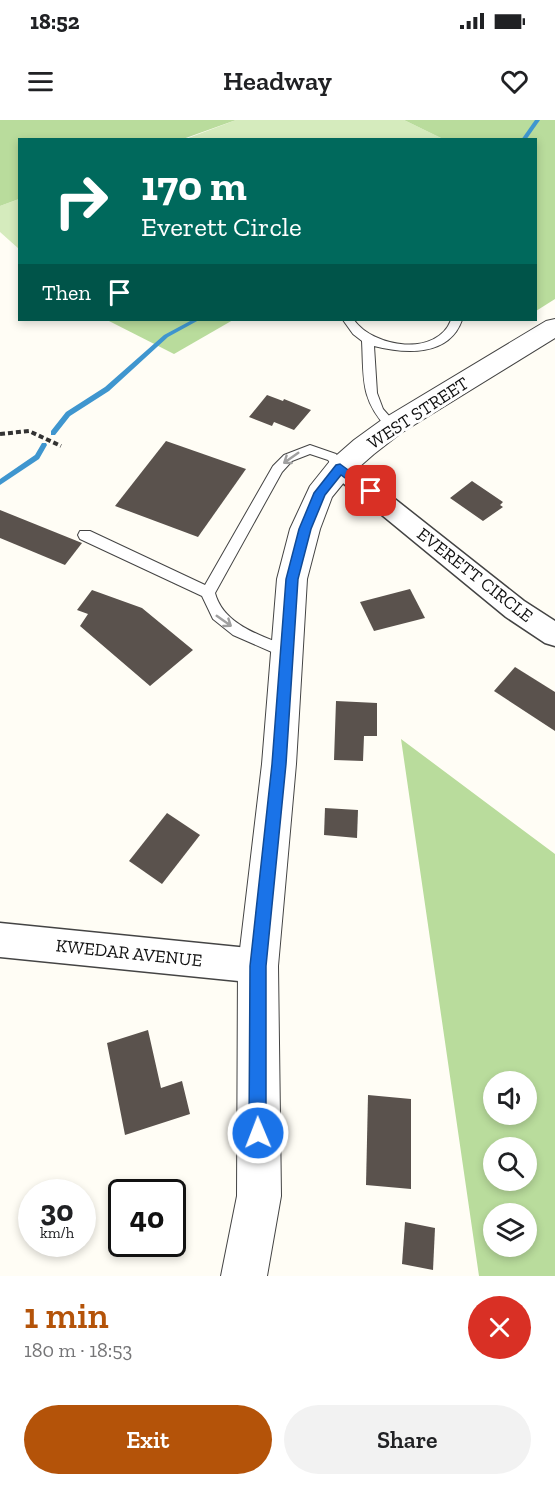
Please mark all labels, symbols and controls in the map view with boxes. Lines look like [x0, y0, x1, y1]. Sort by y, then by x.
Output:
text: 18:52 [30, 8, 80, 35]
icon: menu [24, 65, 57, 98]
text: Headway [223, 65, 332, 97]
icon: heart [498, 65, 531, 98]
text: 170 m [141, 160, 247, 211]
icon: right [42, 162, 120, 240]
text: Everett Circle [141, 211, 302, 243]
icon: arrive [103, 276, 136, 309]
text: Then [42, 279, 91, 306]
street label: WEST STREET [363, 372, 473, 454]
one-way arrow [283, 452, 299, 464]
pin [345, 465, 396, 516]
icon: arrive [354, 474, 387, 507]
street label: EVERETT CIRCLE [413, 523, 537, 627]
one-way arrow [216, 615, 232, 627]
street label: KWEDAR AVENUE [55, 934, 203, 972]
map controls [483, 1071, 537, 1257]
button: sound [483, 1071, 537, 1125]
position arrow [226, 1101, 290, 1165]
button: search [483, 1137, 537, 1191]
speed limit sign: 40 [108, 1179, 186, 1257]
text: 30 [40, 1193, 74, 1229]
button: layers [483, 1203, 537, 1257]
text: km/h [40, 1224, 74, 1242]
text: 1 min [24, 1294, 109, 1337]
button: close [468, 1296, 531, 1359]
text: 180 m · 18:53 [24, 1338, 132, 1362]
button: Exit [24, 1405, 272, 1474]
button: Share [284, 1405, 531, 1474]

